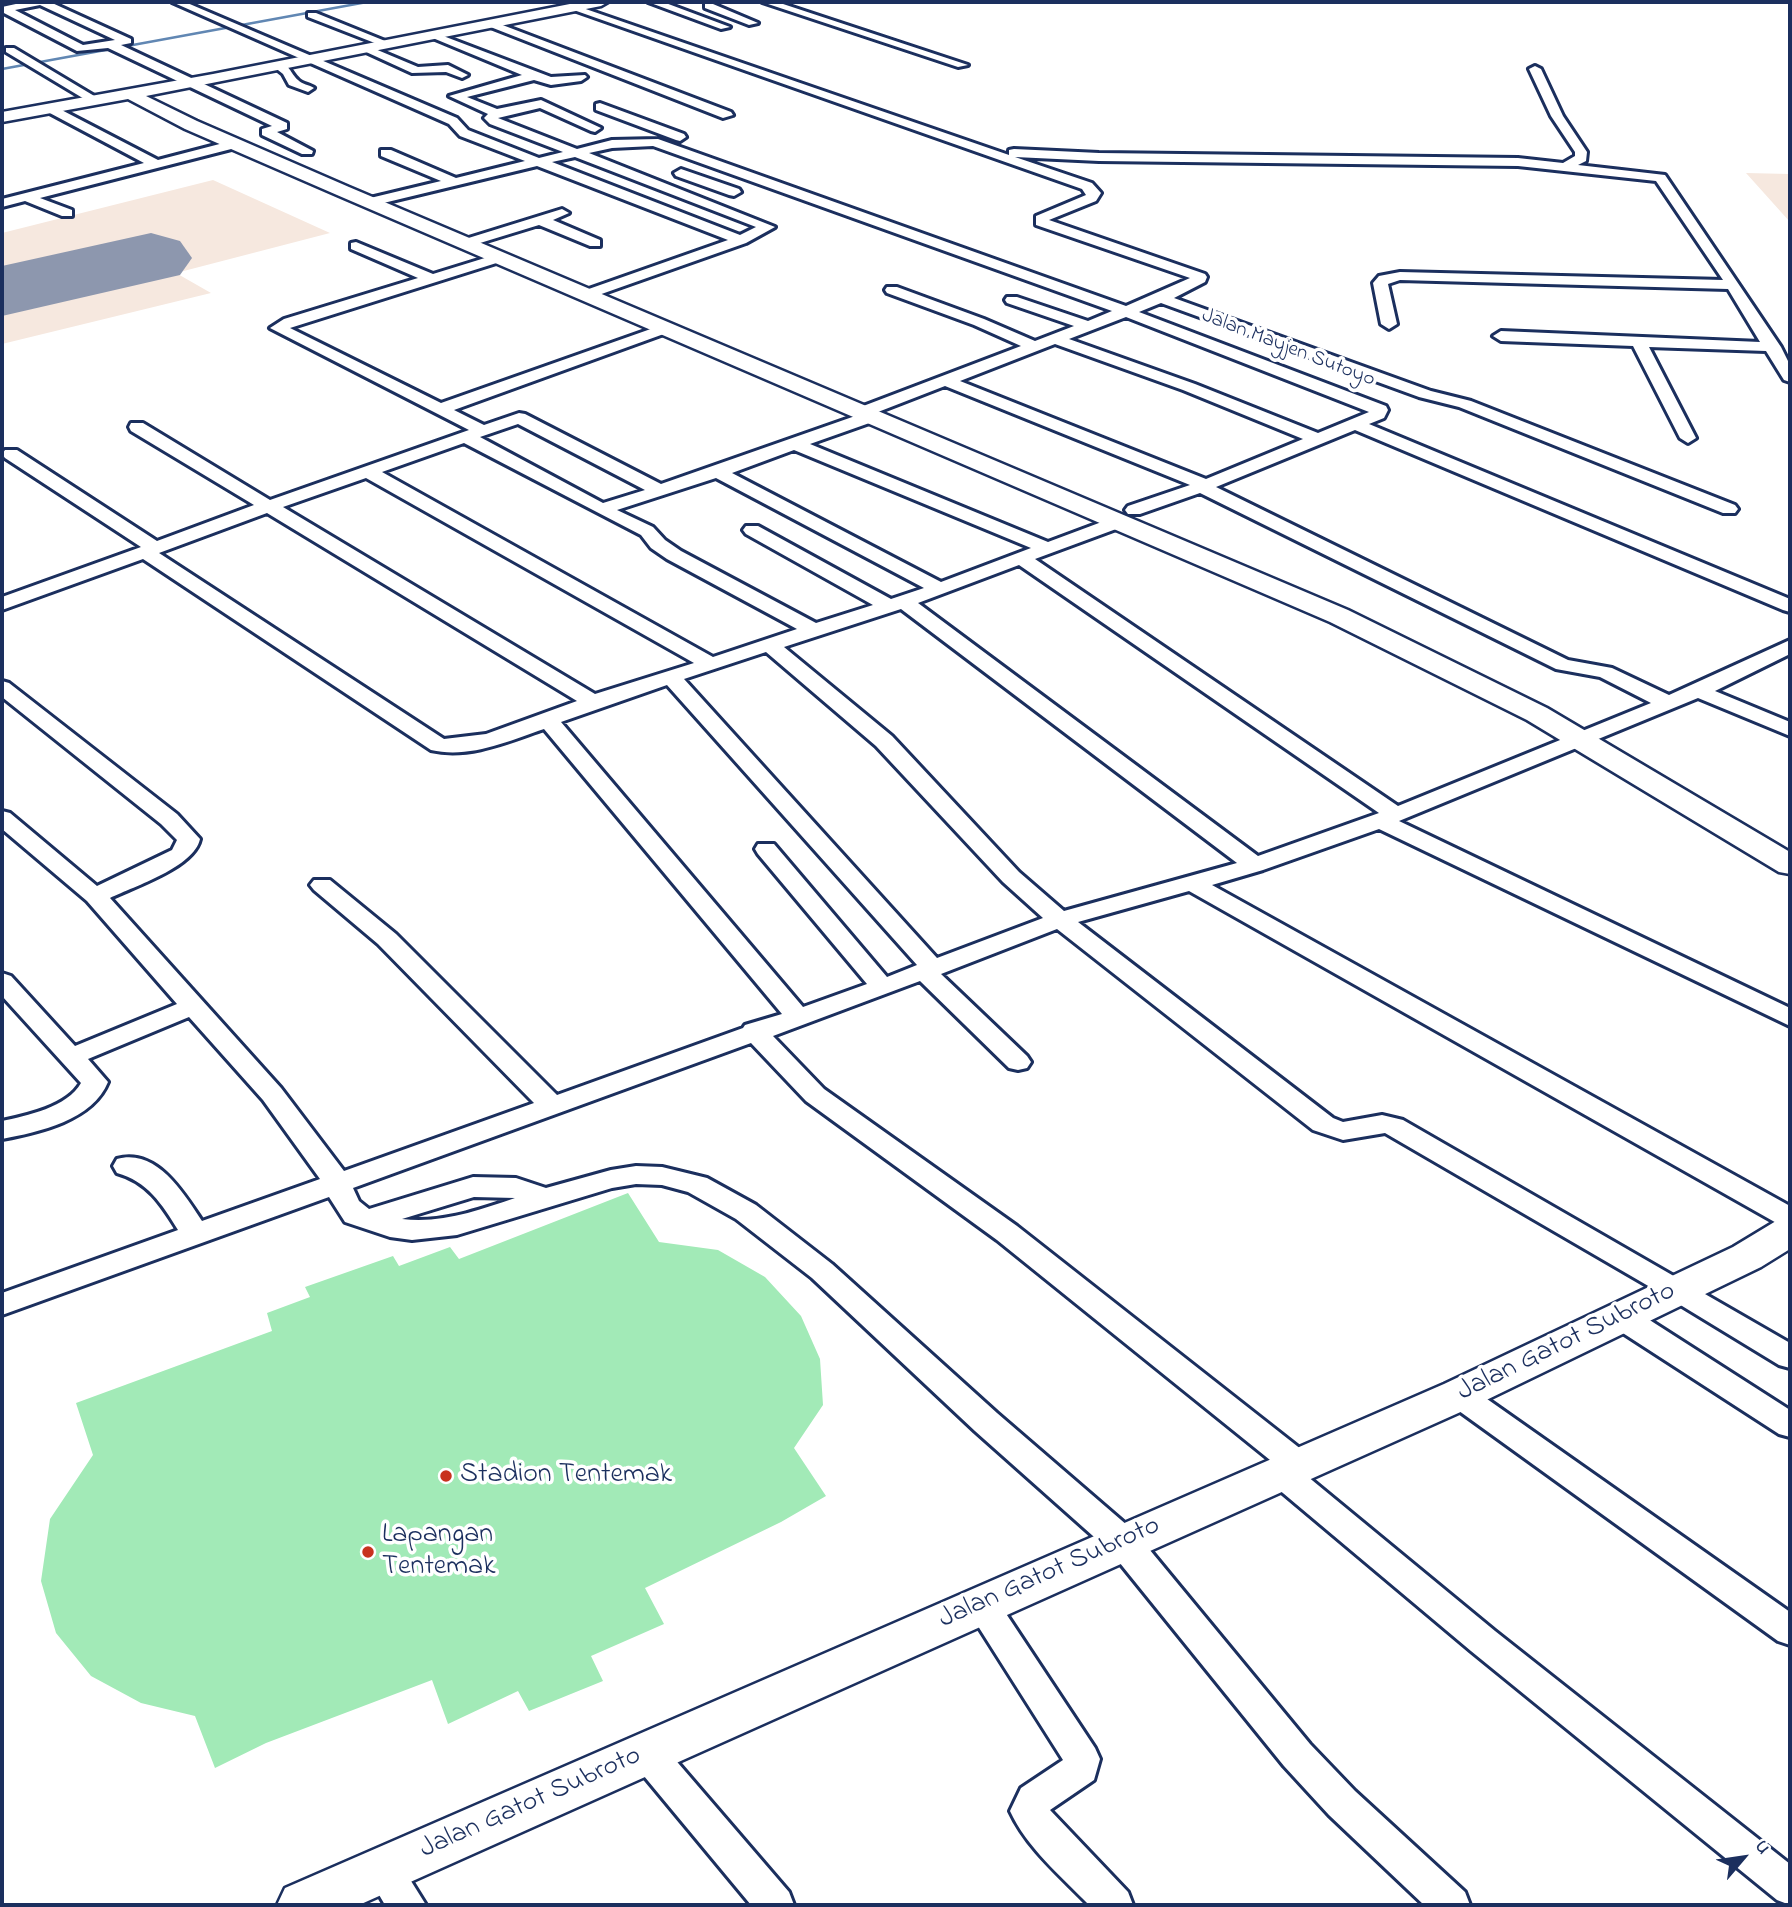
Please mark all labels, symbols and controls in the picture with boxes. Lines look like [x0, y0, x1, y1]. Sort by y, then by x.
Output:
street label: Jalan Mayjen Sutoyo [1198, 304, 1378, 394]
street label: Jalan Gatot Subroto [1453, 1276, 1681, 1410]
place label: Stadion Tentemak [460, 1459, 672, 1493]
marker: Stadion Tentemak [438, 1468, 454, 1484]
street label: Jalan Gatot Subroto [934, 1510, 1166, 1638]
place label: Lapangan Tentemak [382, 1519, 495, 1585]
marker: Lapangan Tentemak [360, 1544, 376, 1560]
street label: Jalan Gatot Subroto [415, 1740, 647, 1868]
north arrow [1708, 1823, 1778, 1893]
text: U [1747, 1836, 1777, 1859]

